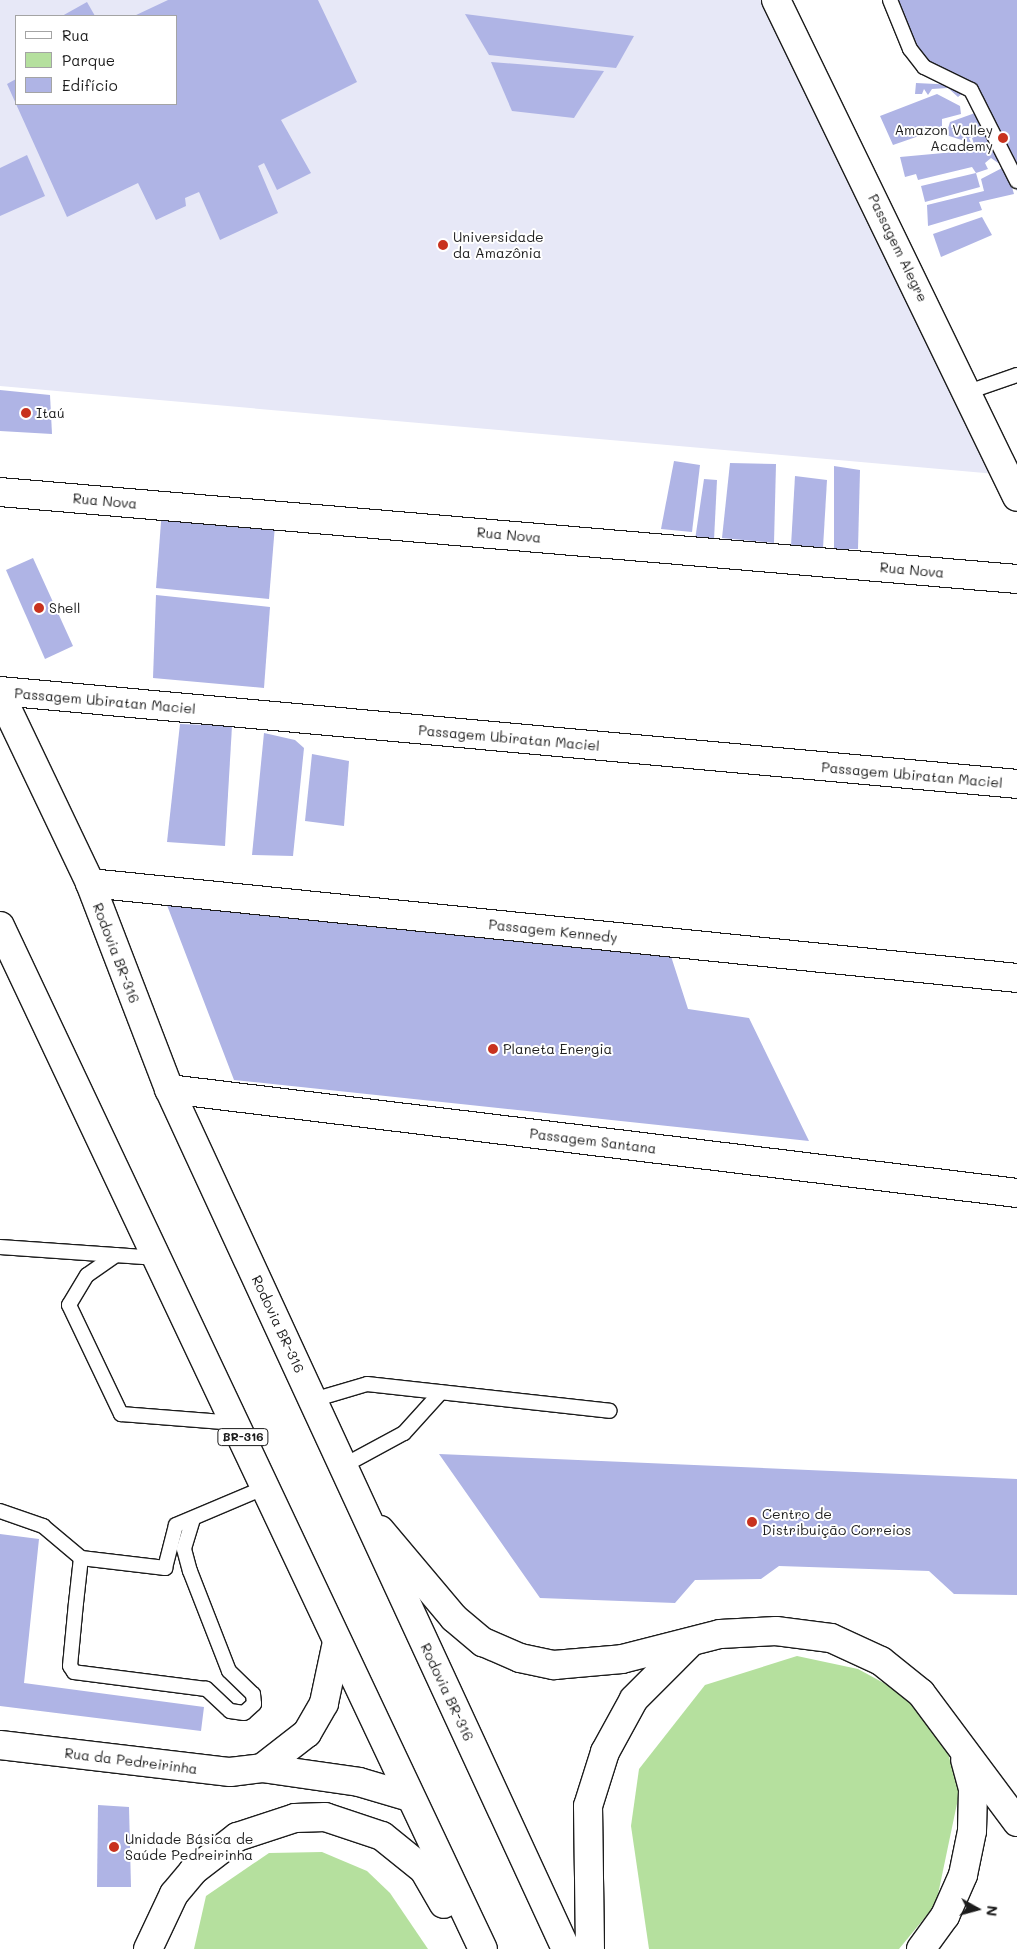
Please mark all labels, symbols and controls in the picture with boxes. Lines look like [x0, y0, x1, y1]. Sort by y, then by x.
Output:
legend [15, 15, 178, 105]
text: Rua [62, 25, 89, 45]
text: Parque [62, 50, 115, 70]
text: Edifício [62, 75, 118, 95]
place label: Amazon Valley Academy [894, 122, 993, 154]
marker: Amazon Valley Academy [997, 132, 1009, 144]
street label: Passagem Alegre [865, 191, 931, 305]
place label: Universidade da Amazônia [453, 229, 544, 262]
marker: Universidade da Amazônia [437, 239, 449, 251]
place label: Itaú [36, 405, 65, 421]
marker: Itaú [20, 407, 32, 419]
street label: Rua Nova [72, 490, 138, 512]
street label: Rua Nova [476, 524, 542, 546]
street label: Rua Nova [879, 559, 945, 581]
place label: Shell [49, 600, 80, 616]
marker: Shell [33, 602, 45, 614]
street label: Passagem Ubiratan Maciel [14, 685, 196, 717]
street label: Passagem Ubiratan Maciel [418, 722, 600, 754]
street label: Passagem Ubiratan Maciel [821, 759, 1003, 791]
street label: Rodovia BR-316 [89, 901, 143, 1005]
street label: Passagem Kennedy [488, 916, 618, 946]
place label: Planeta Energia [503, 1041, 612, 1057]
marker: Planeta Energia [487, 1043, 499, 1055]
street label: Passagem Santana [529, 1125, 657, 1157]
street label: Rodovia BR-316 [248, 1272, 308, 1376]
road number: BR-316 [217, 1428, 269, 1446]
place label: Centro de Distribuição Correios [762, 1506, 911, 1538]
marker: Centro de Distribuição Correios [746, 1516, 758, 1528]
street label: Rodovia BR-316 [417, 1640, 477, 1744]
street label: Rua da Pedreirinha [64, 1745, 198, 1777]
place label: Unidade Básica de Saúde Pedreirinha [125, 1831, 253, 1864]
marker: Unidade Básica de Saúde Pedreirinha [107, 1840, 121, 1854]
north arrow [952, 1884, 1002, 1934]
text: N [982, 1904, 1002, 1917]

